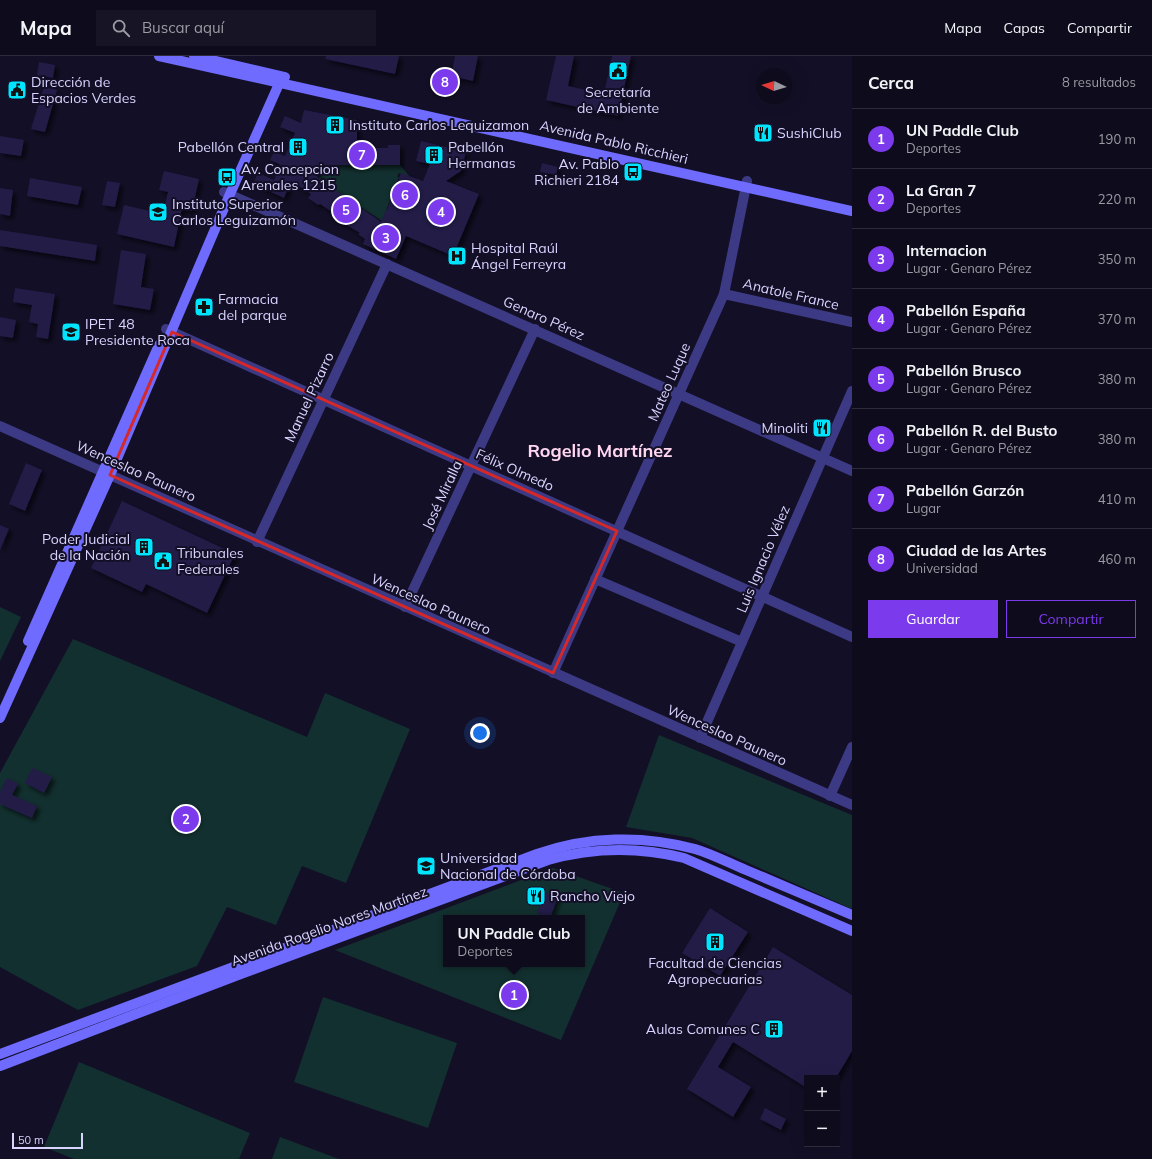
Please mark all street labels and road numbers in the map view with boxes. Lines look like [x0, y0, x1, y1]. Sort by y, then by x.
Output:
street label: Avenida Pablo Ricchieri [538, 116, 690, 168]
street label: Anatole France [741, 274, 841, 314]
street label: Genaro Pérez [500, 292, 588, 344]
street label: Mateo Luque [644, 340, 694, 424]
street label: Manuel Pizarro [280, 349, 338, 445]
street label: Wenceslao Paunero [73, 436, 199, 506]
street label: Félix Olmedo [473, 445, 557, 495]
street label: José Miralla [418, 457, 466, 533]
street label: Luis Ignacio Vélez [732, 503, 794, 615]
street label: Wenceslao Paunero [368, 569, 494, 639]
street label: Wenceslao Paunero [664, 700, 790, 770]
street label: Avenida Rogelio Nores Martínez [228, 882, 430, 970]

